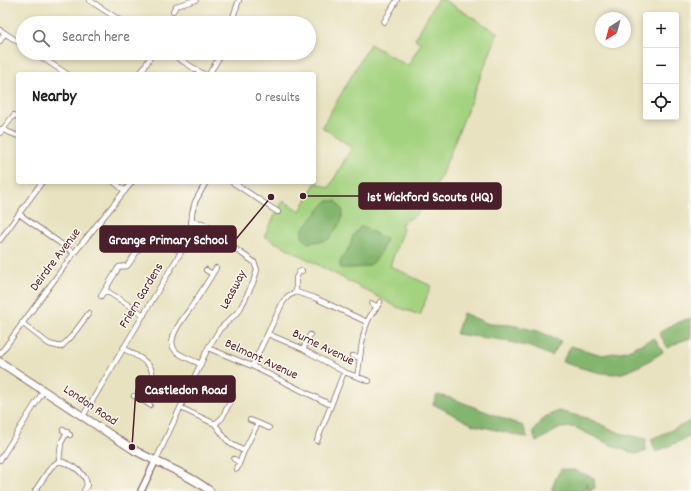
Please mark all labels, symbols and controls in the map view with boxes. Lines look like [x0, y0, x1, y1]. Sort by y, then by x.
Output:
north arrow [595, 12, 631, 48]
map controls [643, 12, 679, 120]
button: + [643, 12, 679, 48]
search box [16, 16, 316, 60]
icon: search [30, 27, 52, 49]
text: Search here [62, 27, 130, 49]
button: − [643, 48, 679, 84]
button: locate [643, 84, 679, 120]
text: Nearby [32, 86, 76, 110]
text: 0 results [255, 89, 300, 108]
callout: 1st Wickford Scouts (HQ) [359, 183, 501, 209]
text: 1st Wickford Scouts (HQ) [367, 188, 493, 208]
street label: Deirdre Avenue [26, 224, 86, 296]
callout: Grange Primary School [100, 226, 236, 252]
text: Grange Primary School [108, 231, 228, 251]
street label: Friern Gardens [115, 260, 169, 332]
street label: Leasway [216, 266, 253, 313]
street label: Burne Avenue [289, 325, 357, 371]
street label: Belmont Avenue [221, 335, 301, 385]
callout: Castledon Road [136, 376, 235, 402]
street label: London Road [59, 381, 121, 431]
text: Castledon Road [145, 381, 228, 401]

